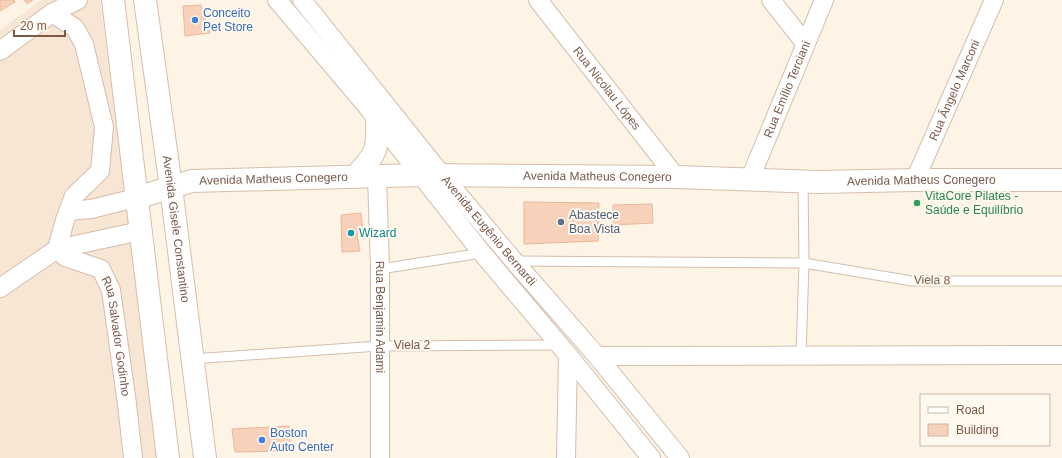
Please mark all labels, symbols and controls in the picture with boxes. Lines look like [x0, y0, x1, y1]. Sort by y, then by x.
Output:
place label: Conceito Pet Store [203, 6, 253, 34]
scale bar [14, 12, 65, 38]
marker: Conceito Pet Store [190, 15, 200, 25]
text: 20 m [20, 19, 47, 33]
street label: Rua Ângelo Marconi [926, 38, 983, 143]
street label: Rua Emílio Terciani [761, 39, 813, 140]
street label: Rua Nicolau Lópes [570, 44, 644, 133]
street label: Avenida Gisele Constantino [160, 154, 192, 304]
street label: Avenida Matheus Conegero [523, 169, 672, 184]
street label: Avenida Matheus Conegero [199, 170, 348, 188]
street label: Avenida Eugênio Bernardi [439, 173, 539, 289]
street label: Avenida Matheus Conegero [847, 173, 996, 188]
place label: VitaCore Pilates - Saúde e Equilíbrio [925, 189, 1023, 217]
marker: VitaCore Pilates - Saúde e Equilíbrio [912, 198, 922, 208]
place label: Abastece Boa Vista [569, 208, 620, 236]
marker: Abastece Boa Vista [556, 217, 566, 227]
place label: Wizard [359, 226, 396, 240]
marker: Wizard [346, 228, 356, 238]
street label: Rua Benjamin Adami [373, 261, 387, 373]
street label: Viela 8 [914, 273, 951, 287]
street label: Rua Salvador Godinho [98, 274, 133, 397]
street label: Viela 2 [394, 338, 431, 352]
legend [920, 394, 1050, 446]
text: Road [956, 403, 985, 417]
text: Building [956, 423, 999, 437]
place label: Boston Auto Center [270, 426, 334, 454]
marker: Boston Auto Center [257, 435, 267, 445]

